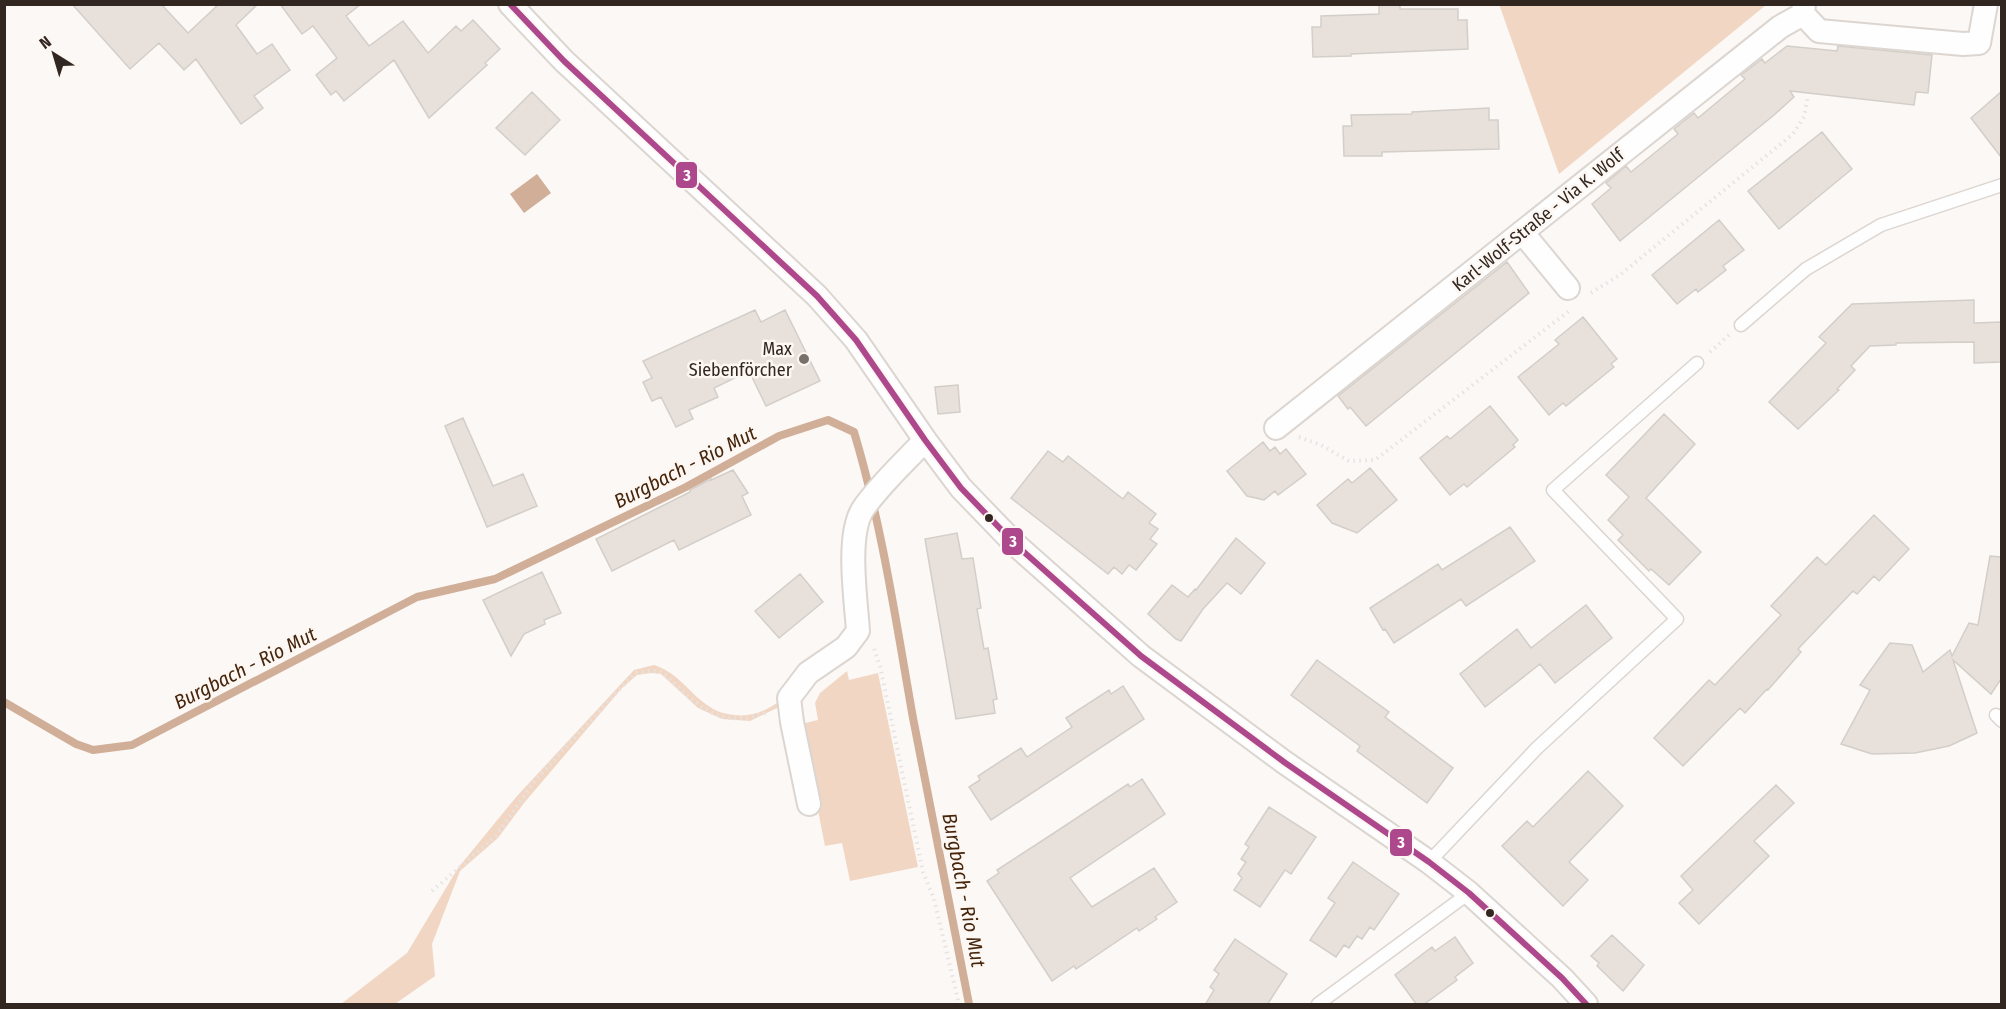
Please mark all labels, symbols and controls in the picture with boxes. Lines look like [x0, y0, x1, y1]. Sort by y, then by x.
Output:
north arrow [24, 24, 84, 84]
text: N [36, 32, 55, 53]
street label: Karl-Wolf-Straße - Via K. Wolf [1448, 143, 1629, 296]
line badge: 3 [675, 161, 698, 189]
text: 3 [682, 166, 691, 185]
place label: Max Siebenförcher [689, 338, 793, 381]
marker: Max Siebenförcher [797, 352, 811, 366]
water label: Burgbach - Rio Mut [610, 421, 761, 513]
unlabelled marker [983, 512, 995, 524]
line badge: 3 [1001, 527, 1024, 556]
text: 3 [1008, 532, 1017, 551]
water label: Burgbach - Rio Mut [170, 622, 321, 714]
water label: Burgbach - Rio Mut [937, 811, 991, 970]
line badge: 3 [1389, 828, 1413, 857]
text: 3 [1396, 833, 1405, 852]
unlabelled marker [1484, 907, 1496, 919]

